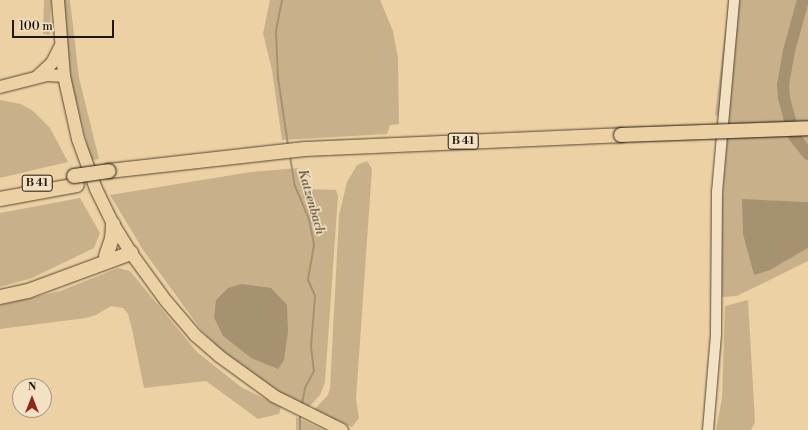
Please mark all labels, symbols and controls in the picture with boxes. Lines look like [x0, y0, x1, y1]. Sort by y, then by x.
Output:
scale bar [14, 12, 116, 38]
text: 100 m [19, 19, 53, 34]
road number: B 41 [447, 132, 479, 150]
water label: Katzenbach [294, 167, 328, 237]
road number: B 41 [21, 174, 53, 192]
north arrow [12, 378, 52, 418]
text: N [28, 380, 36, 394]

